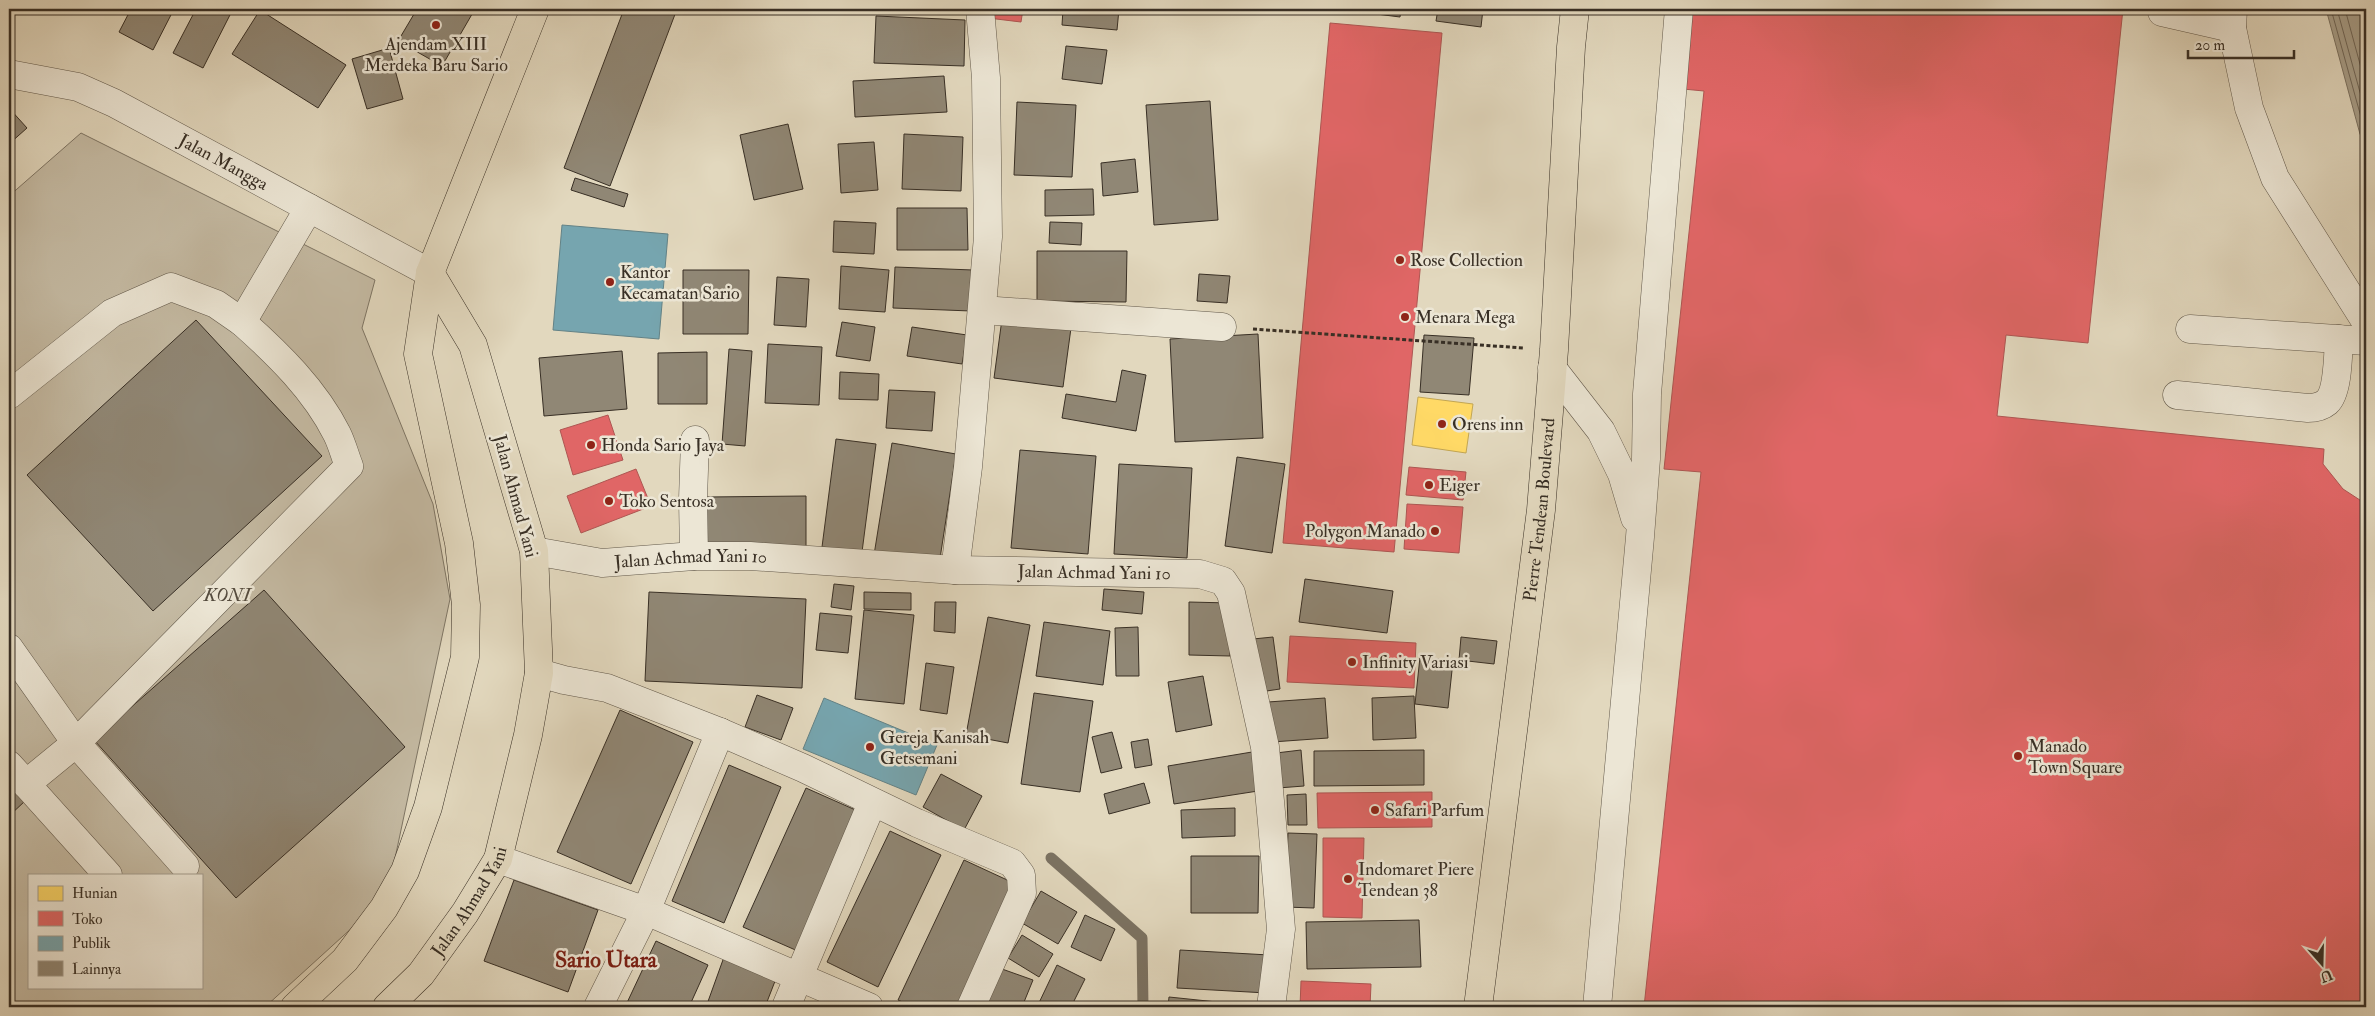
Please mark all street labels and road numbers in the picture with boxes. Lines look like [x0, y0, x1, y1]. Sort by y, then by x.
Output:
street label: Jalan Mangga [174, 128, 273, 196]
street label: Pierre Tendean Boulevard [1518, 417, 1560, 603]
street label: Jalan Ahmad Yani [488, 431, 543, 560]
street label: Jalan Achmad Yani 10 [612, 545, 768, 574]
street label: Jalan Achmad Yani 10 [1016, 560, 1171, 586]
street label: Jalan Ahmad Yani [426, 844, 513, 962]

